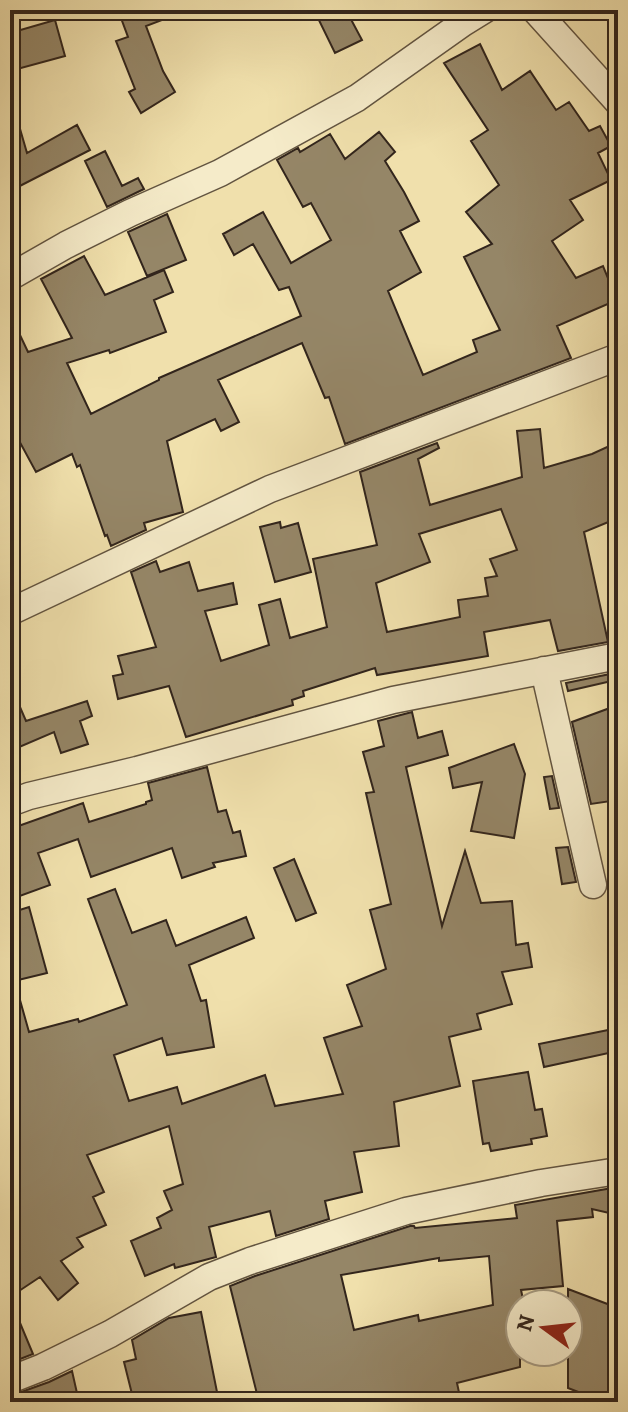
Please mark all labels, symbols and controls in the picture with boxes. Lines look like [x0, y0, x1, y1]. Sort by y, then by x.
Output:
north arrow [504, 1288, 584, 1368]
text: N [509, 1311, 542, 1335]

